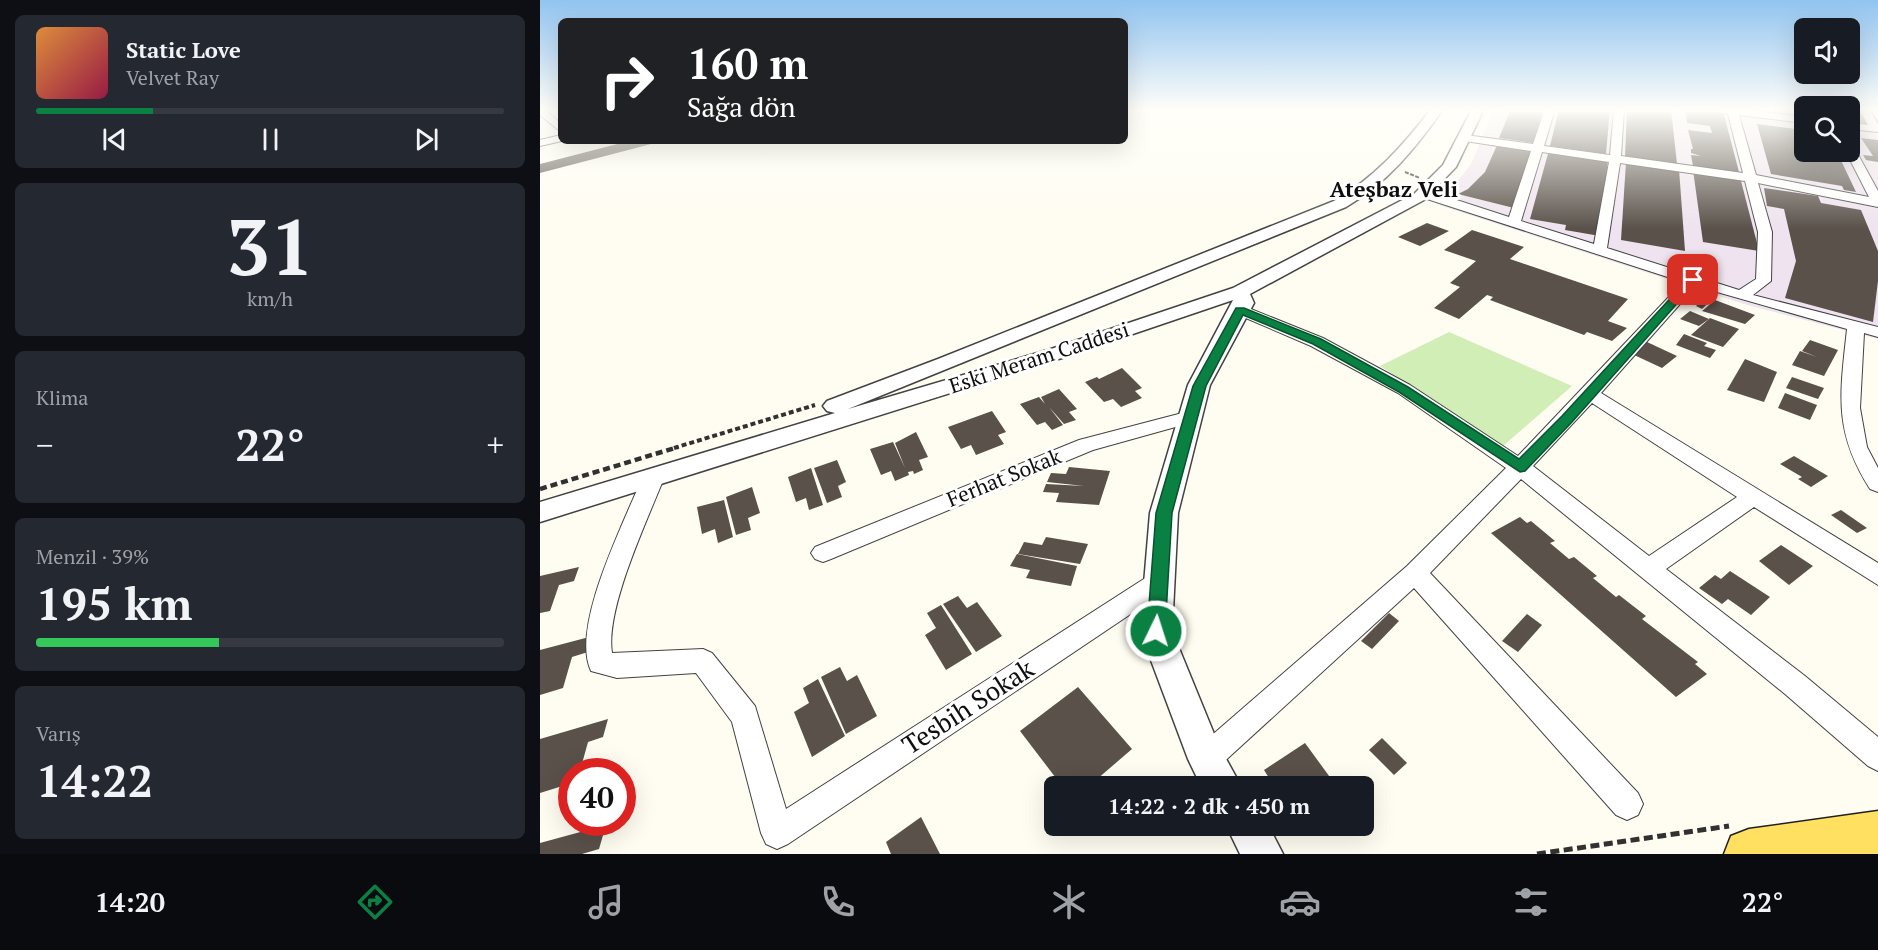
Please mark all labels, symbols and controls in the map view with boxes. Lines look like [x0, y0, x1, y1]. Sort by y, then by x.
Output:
map controls [1794, 18, 1860, 162]
button: sound [1794, 18, 1860, 84]
text: Static Love [126, 35, 241, 64]
text: 160 m [687, 35, 808, 91]
icon: right [588, 42, 666, 120]
text: Velvet Ray [126, 64, 219, 91]
text: Sağa dön [687, 89, 795, 125]
button: search [1794, 96, 1860, 162]
icon: previous [98, 123, 131, 156]
icon: pause [254, 123, 287, 156]
icon: next [410, 123, 443, 156]
district label: Ateşbaz Veli [1330, 174, 1458, 203]
text: 31 [226, 194, 314, 297]
pin [1667, 254, 1718, 305]
icon: arrive [1676, 263, 1709, 296]
text: km/h [247, 285, 293, 312]
street label: Eski Meram Caddesi [945, 315, 1132, 399]
text: Klima [36, 384, 88, 411]
text: 22° [235, 414, 305, 474]
text: − [36, 423, 54, 466]
text: + [486, 423, 504, 466]
street label: Ferhat Sokak [942, 441, 1065, 513]
text: Menzil · 39% [36, 543, 149, 570]
text: 195 km [36, 573, 192, 633]
position arrow [1124, 599, 1188, 663]
street label: Tesbih Sokak [895, 651, 1040, 761]
text: Varış [36, 720, 81, 747]
text: 14:22 [36, 750, 153, 810]
speed limit sign: 40 [558, 758, 636, 836]
text: 14:22 · 2 dk · 450 m [1108, 791, 1310, 820]
icon: directions [354, 881, 396, 923]
icon: music [585, 881, 627, 923]
icon: phone [817, 881, 859, 923]
icon: climate [1048, 881, 1090, 923]
icon: car [1279, 881, 1321, 923]
icon: filters [1510, 881, 1552, 923]
text: 14:20 [95, 884, 165, 920]
text: 22° [1742, 884, 1783, 920]

